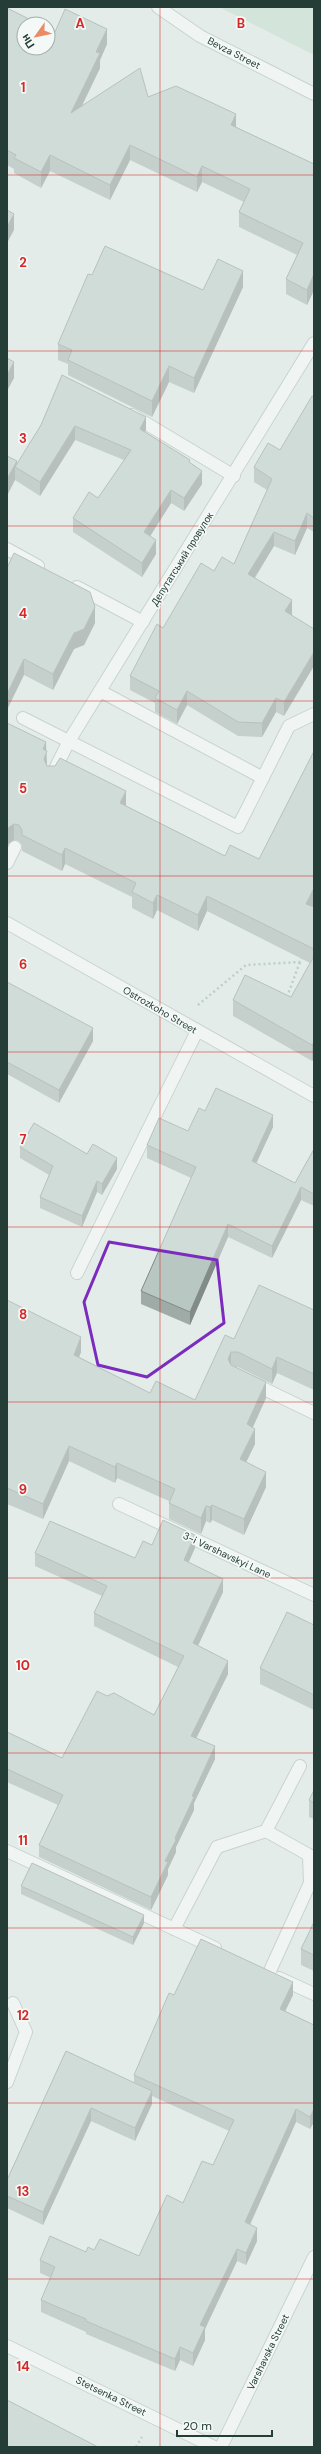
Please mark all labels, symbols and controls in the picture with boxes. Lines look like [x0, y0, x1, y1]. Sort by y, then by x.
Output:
text: A [75, 15, 85, 32]
text: B [237, 15, 245, 32]
north arrow [16, 16, 56, 56]
text: Пн [18, 32, 37, 51]
street label: Bevza Street [205, 34, 263, 72]
text: 1 [21, 79, 25, 96]
text: 2 [19, 254, 27, 271]
text: 3 [19, 430, 27, 447]
street label: Депутатський провулок [148, 509, 216, 608]
text: 4 [19, 605, 27, 622]
text: 5 [19, 780, 27, 797]
text: 6 [19, 956, 27, 973]
street label: Ostrozkoho Street [120, 983, 200, 1037]
text: 7 [20, 1131, 27, 1148]
text: 8 [19, 1306, 27, 1323]
text: 9 [19, 1481, 27, 1498]
street label: 3-i Varshavskyi Lane [181, 1529, 273, 1581]
text: 10 [16, 1657, 30, 1674]
text: 11 [18, 1832, 28, 1849]
text: 12 [17, 2007, 29, 2024]
text: 13 [17, 2183, 29, 2200]
street label: Varshavska Street [244, 2312, 292, 2392]
text: 14 [16, 2358, 30, 2375]
street label: Stetsenka Street [74, 2373, 148, 2419]
scale bar [177, 2412, 272, 2438]
text: 20 m [183, 2418, 212, 2434]

